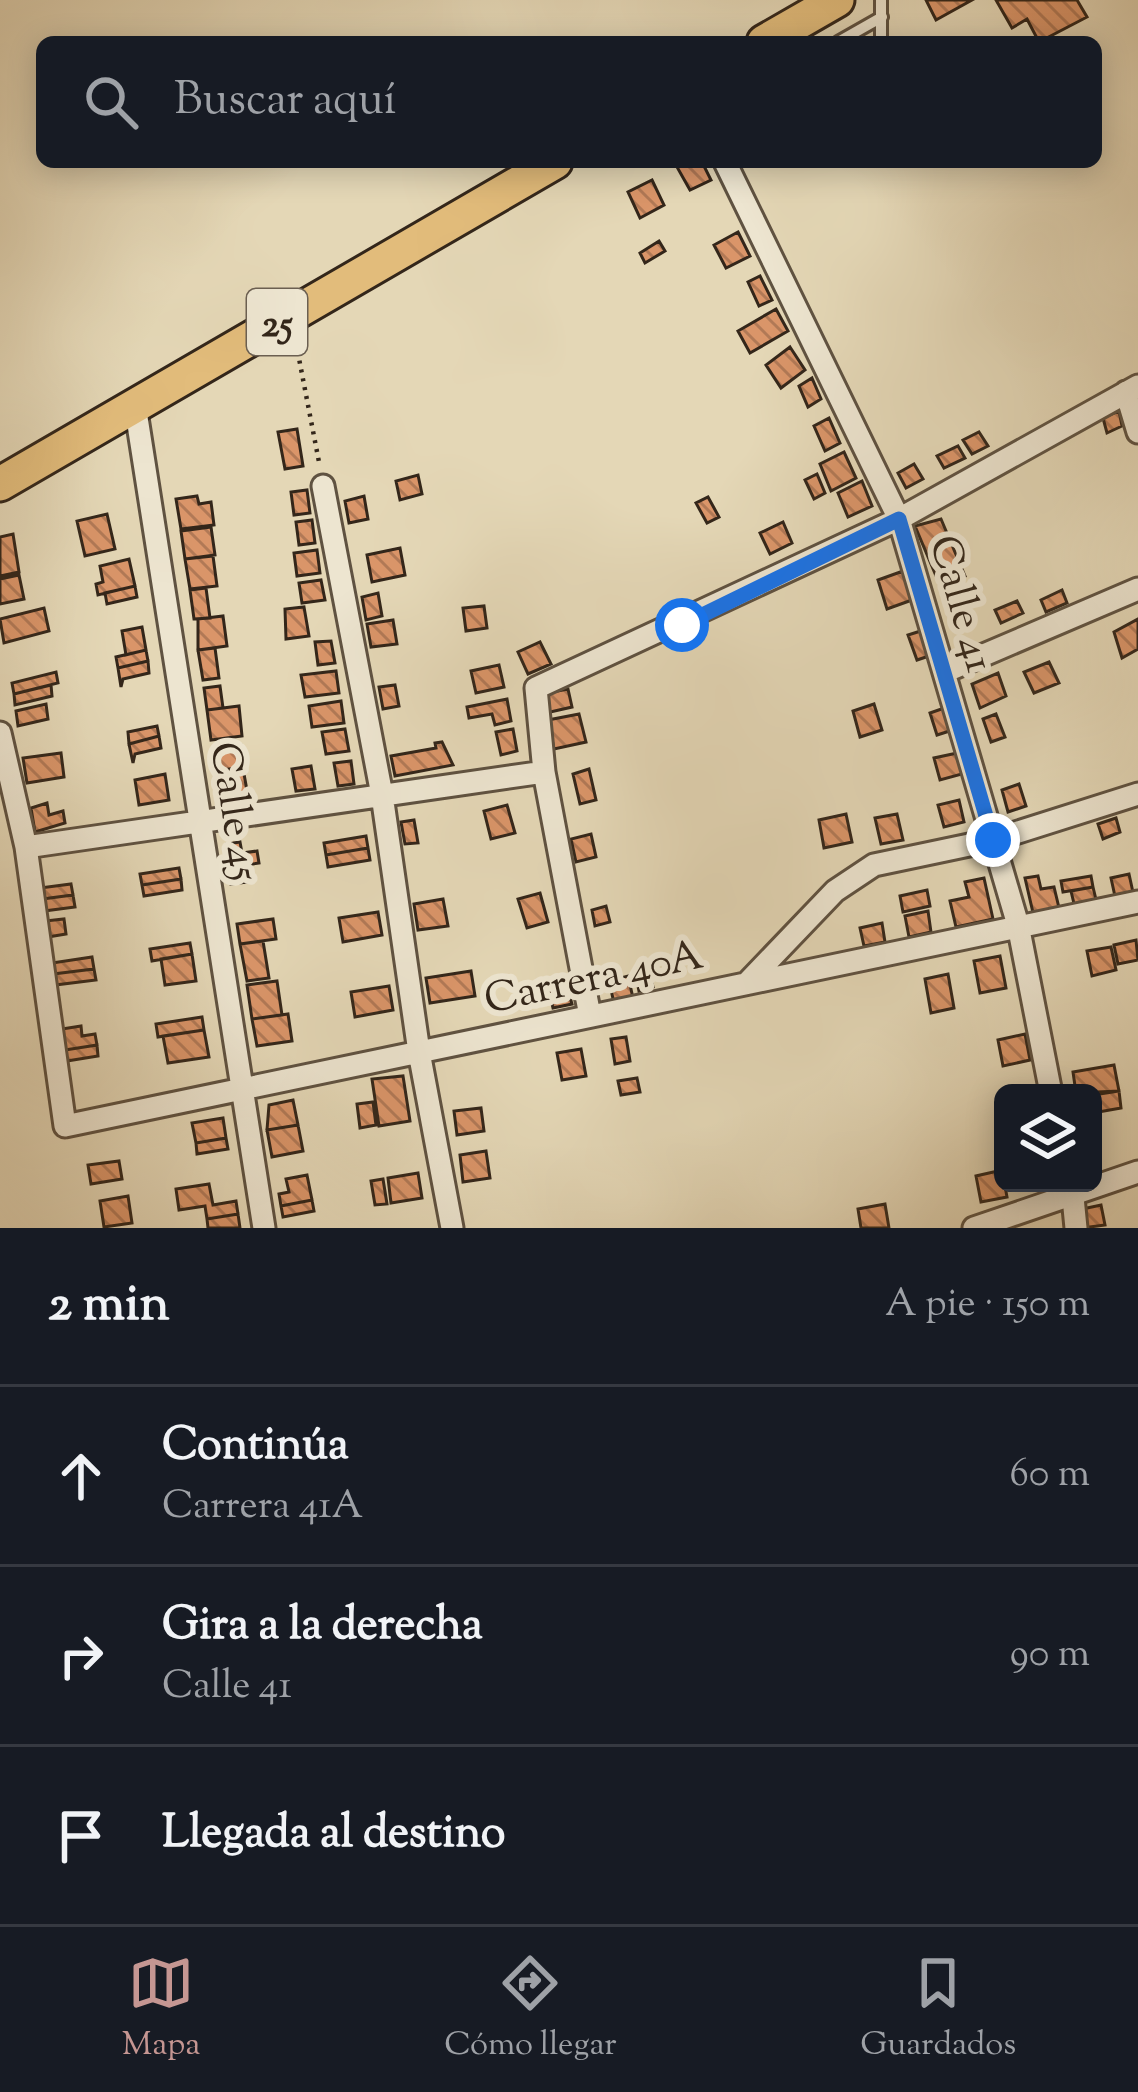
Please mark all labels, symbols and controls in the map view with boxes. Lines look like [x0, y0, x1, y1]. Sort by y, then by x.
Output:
search box [36, 36, 1102, 168]
icon: search [78, 69, 144, 135]
text: Buscar aquí [174, 70, 396, 135]
road number: 25 [247, 289, 307, 355]
street label: Calle 41 [911, 529, 1007, 680]
route start [655, 598, 709, 652]
street label: Calle 45 [192, 738, 273, 885]
route end [966, 813, 1020, 867]
street label: Carrera 40A [479, 927, 709, 1032]
map controls [994, 1084, 1102, 1192]
button: layers [994, 1084, 1102, 1192]
text: 2 min [48, 1270, 170, 1343]
text: A pie · 150 m [885, 1278, 1090, 1334]
text: Continúa [162, 1415, 349, 1480]
icon: ahead [48, 1443, 114, 1509]
text: 60 m [1009, 1448, 1090, 1504]
text: Carrera 41A [162, 1480, 363, 1536]
text: Gira a la derecha [162, 1595, 483, 1660]
icon: right [48, 1623, 114, 1689]
text: 90 m [1010, 1628, 1090, 1684]
text: Calle 41 [162, 1660, 292, 1716]
icon: arrive [48, 1803, 114, 1869]
text: Llegada al destino [162, 1803, 506, 1868]
tab: Mapa [122, 1950, 201, 2070]
tab: Cómo llegar [444, 1950, 617, 2070]
tab: Guardados [860, 1950, 1016, 2070]

